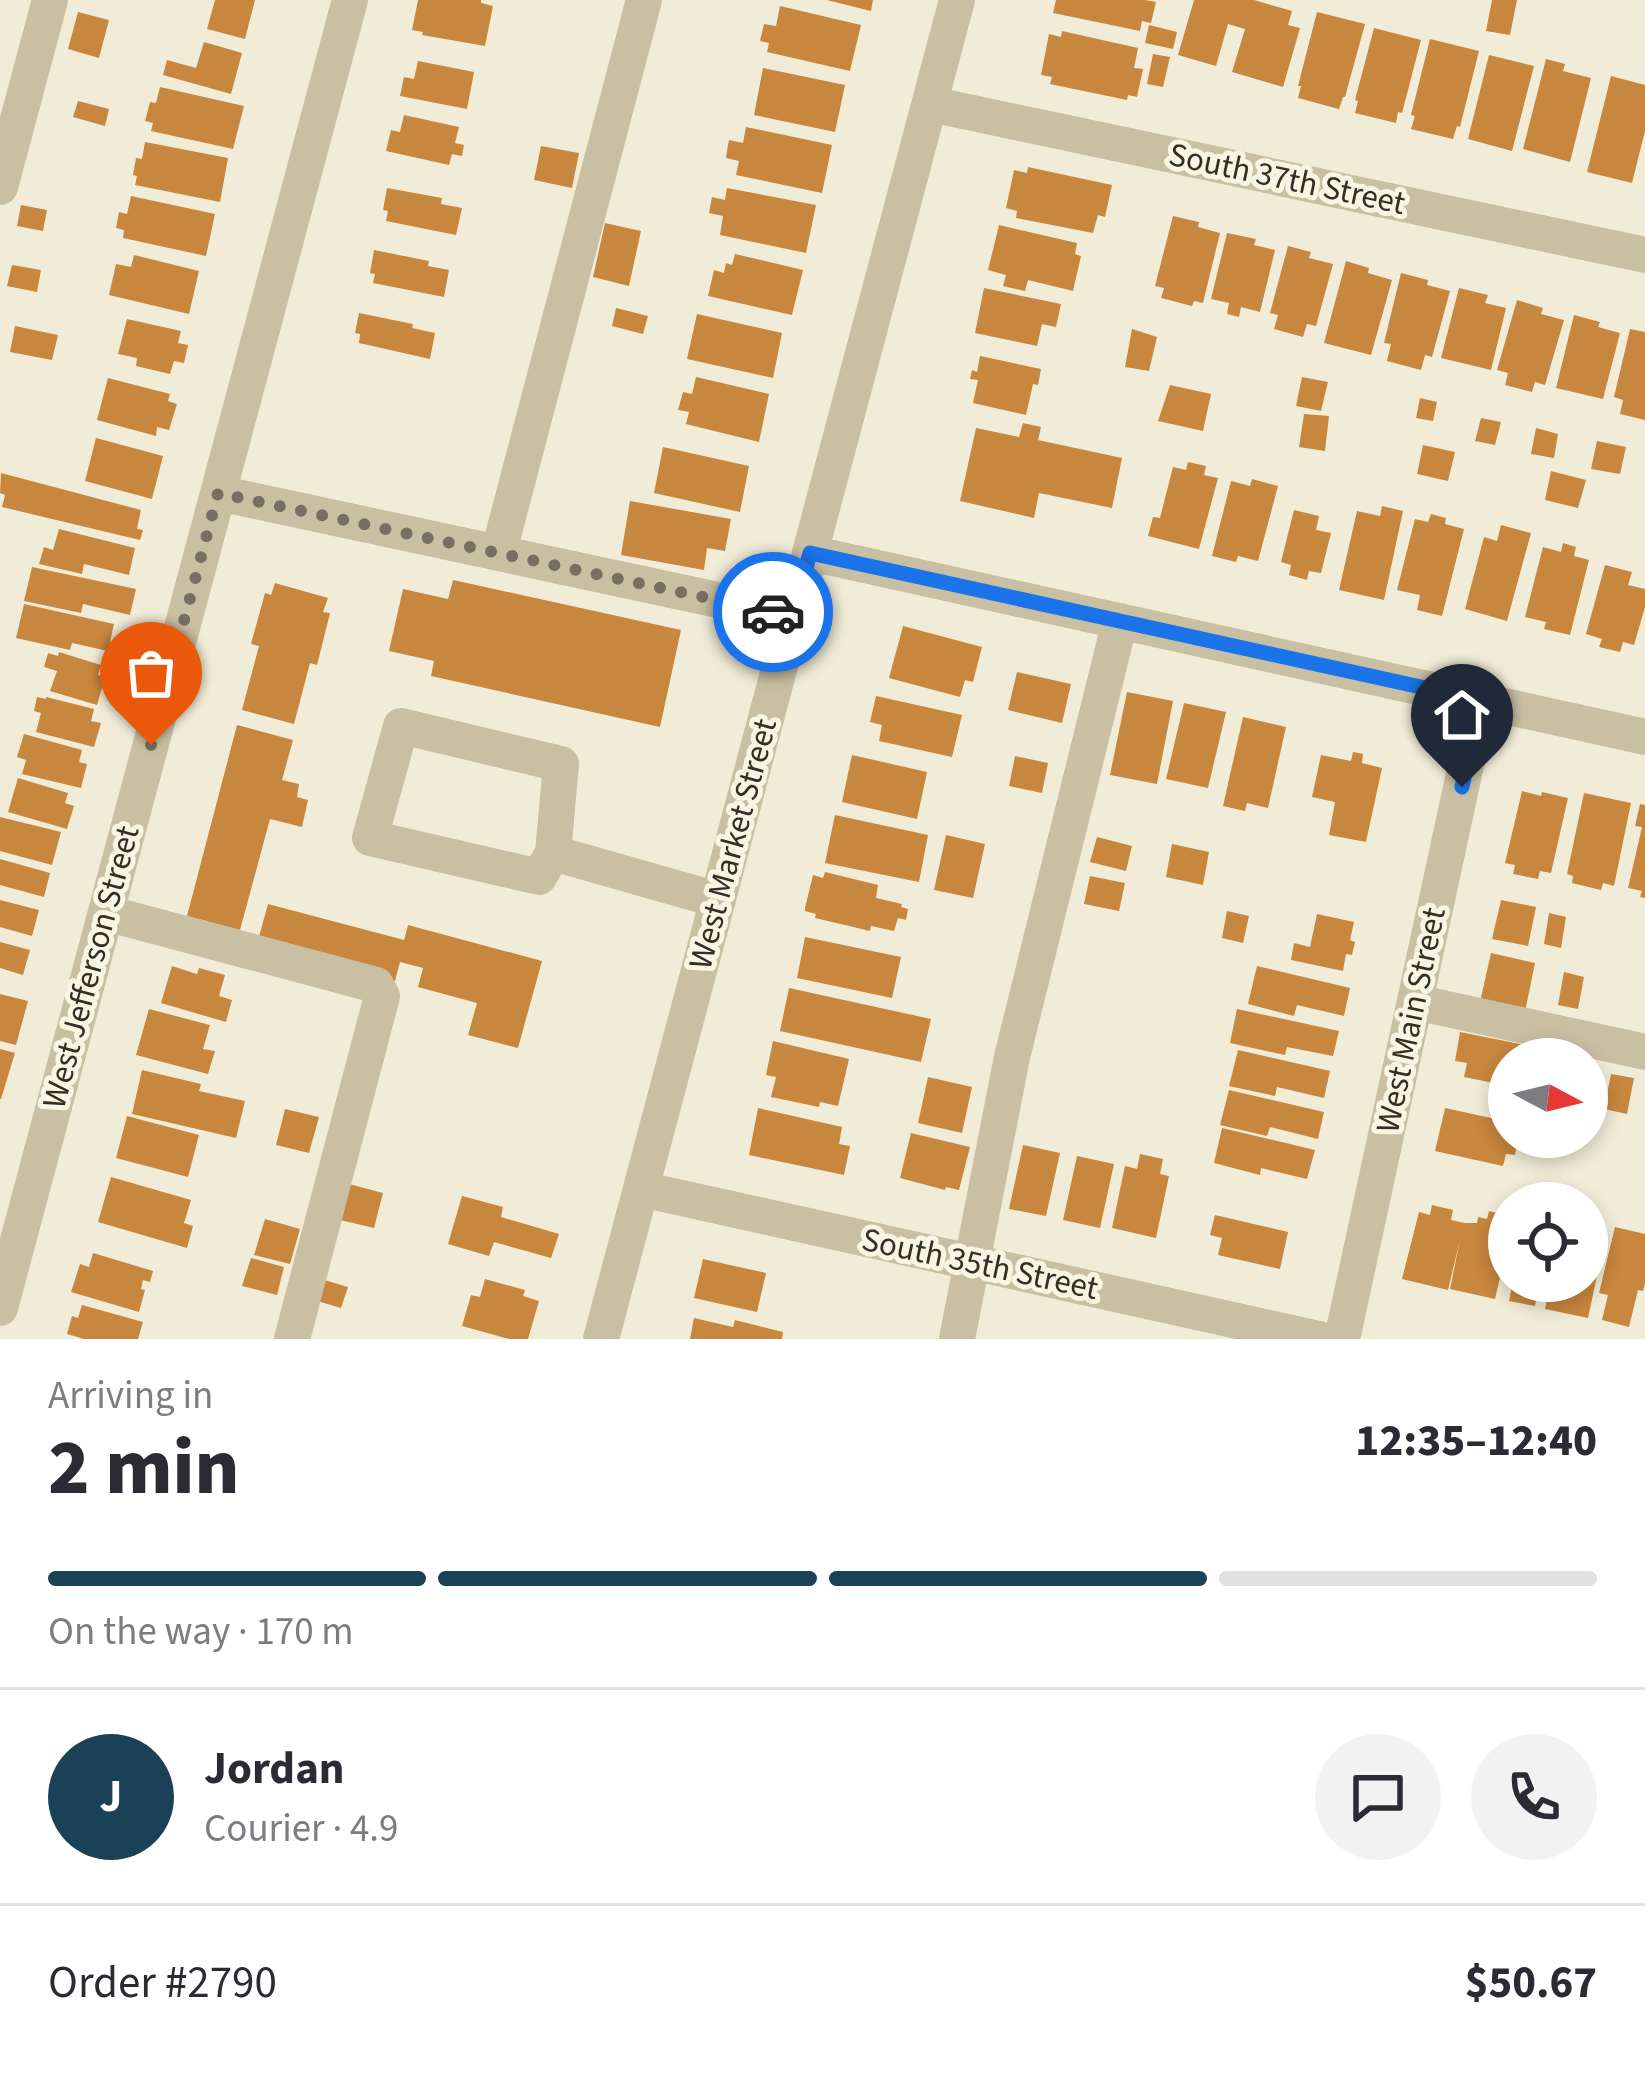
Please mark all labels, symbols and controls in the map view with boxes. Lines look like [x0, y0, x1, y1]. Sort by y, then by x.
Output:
street label: South 37th Street [1165, 131, 1409, 227]
courier [713, 552, 833, 672]
icon: car [740, 579, 806, 645]
pin [100, 622, 202, 745]
icon: bag [118, 640, 184, 706]
pin [1411, 664, 1513, 787]
icon: home [1429, 682, 1495, 748]
street label: West Market Street [677, 714, 789, 974]
street label: West Jefferson Street [31, 820, 151, 1114]
street label: West Main Street [1364, 903, 1458, 1137]
north arrow [1488, 1038, 1608, 1158]
map controls [1488, 1038, 1608, 1302]
button: locate [1488, 1182, 1608, 1302]
street label: South 35th Street [858, 1216, 1102, 1312]
text: Arriving in [48, 1368, 213, 1424]
text: 12:35–12:40 [1355, 1409, 1597, 1473]
text: 2 min [48, 1413, 240, 1524]
text: On the way · 170 m [48, 1604, 354, 1660]
button: chat [1315, 1734, 1441, 1860]
button: phone [1471, 1734, 1597, 1860]
text: Jordan [204, 1737, 345, 1801]
text: J [100, 1765, 122, 1829]
text: Courier · 4.9 [204, 1801, 398, 1857]
text: Order #2790 [48, 1951, 277, 2015]
text: $50.67 [1465, 1951, 1597, 2015]

